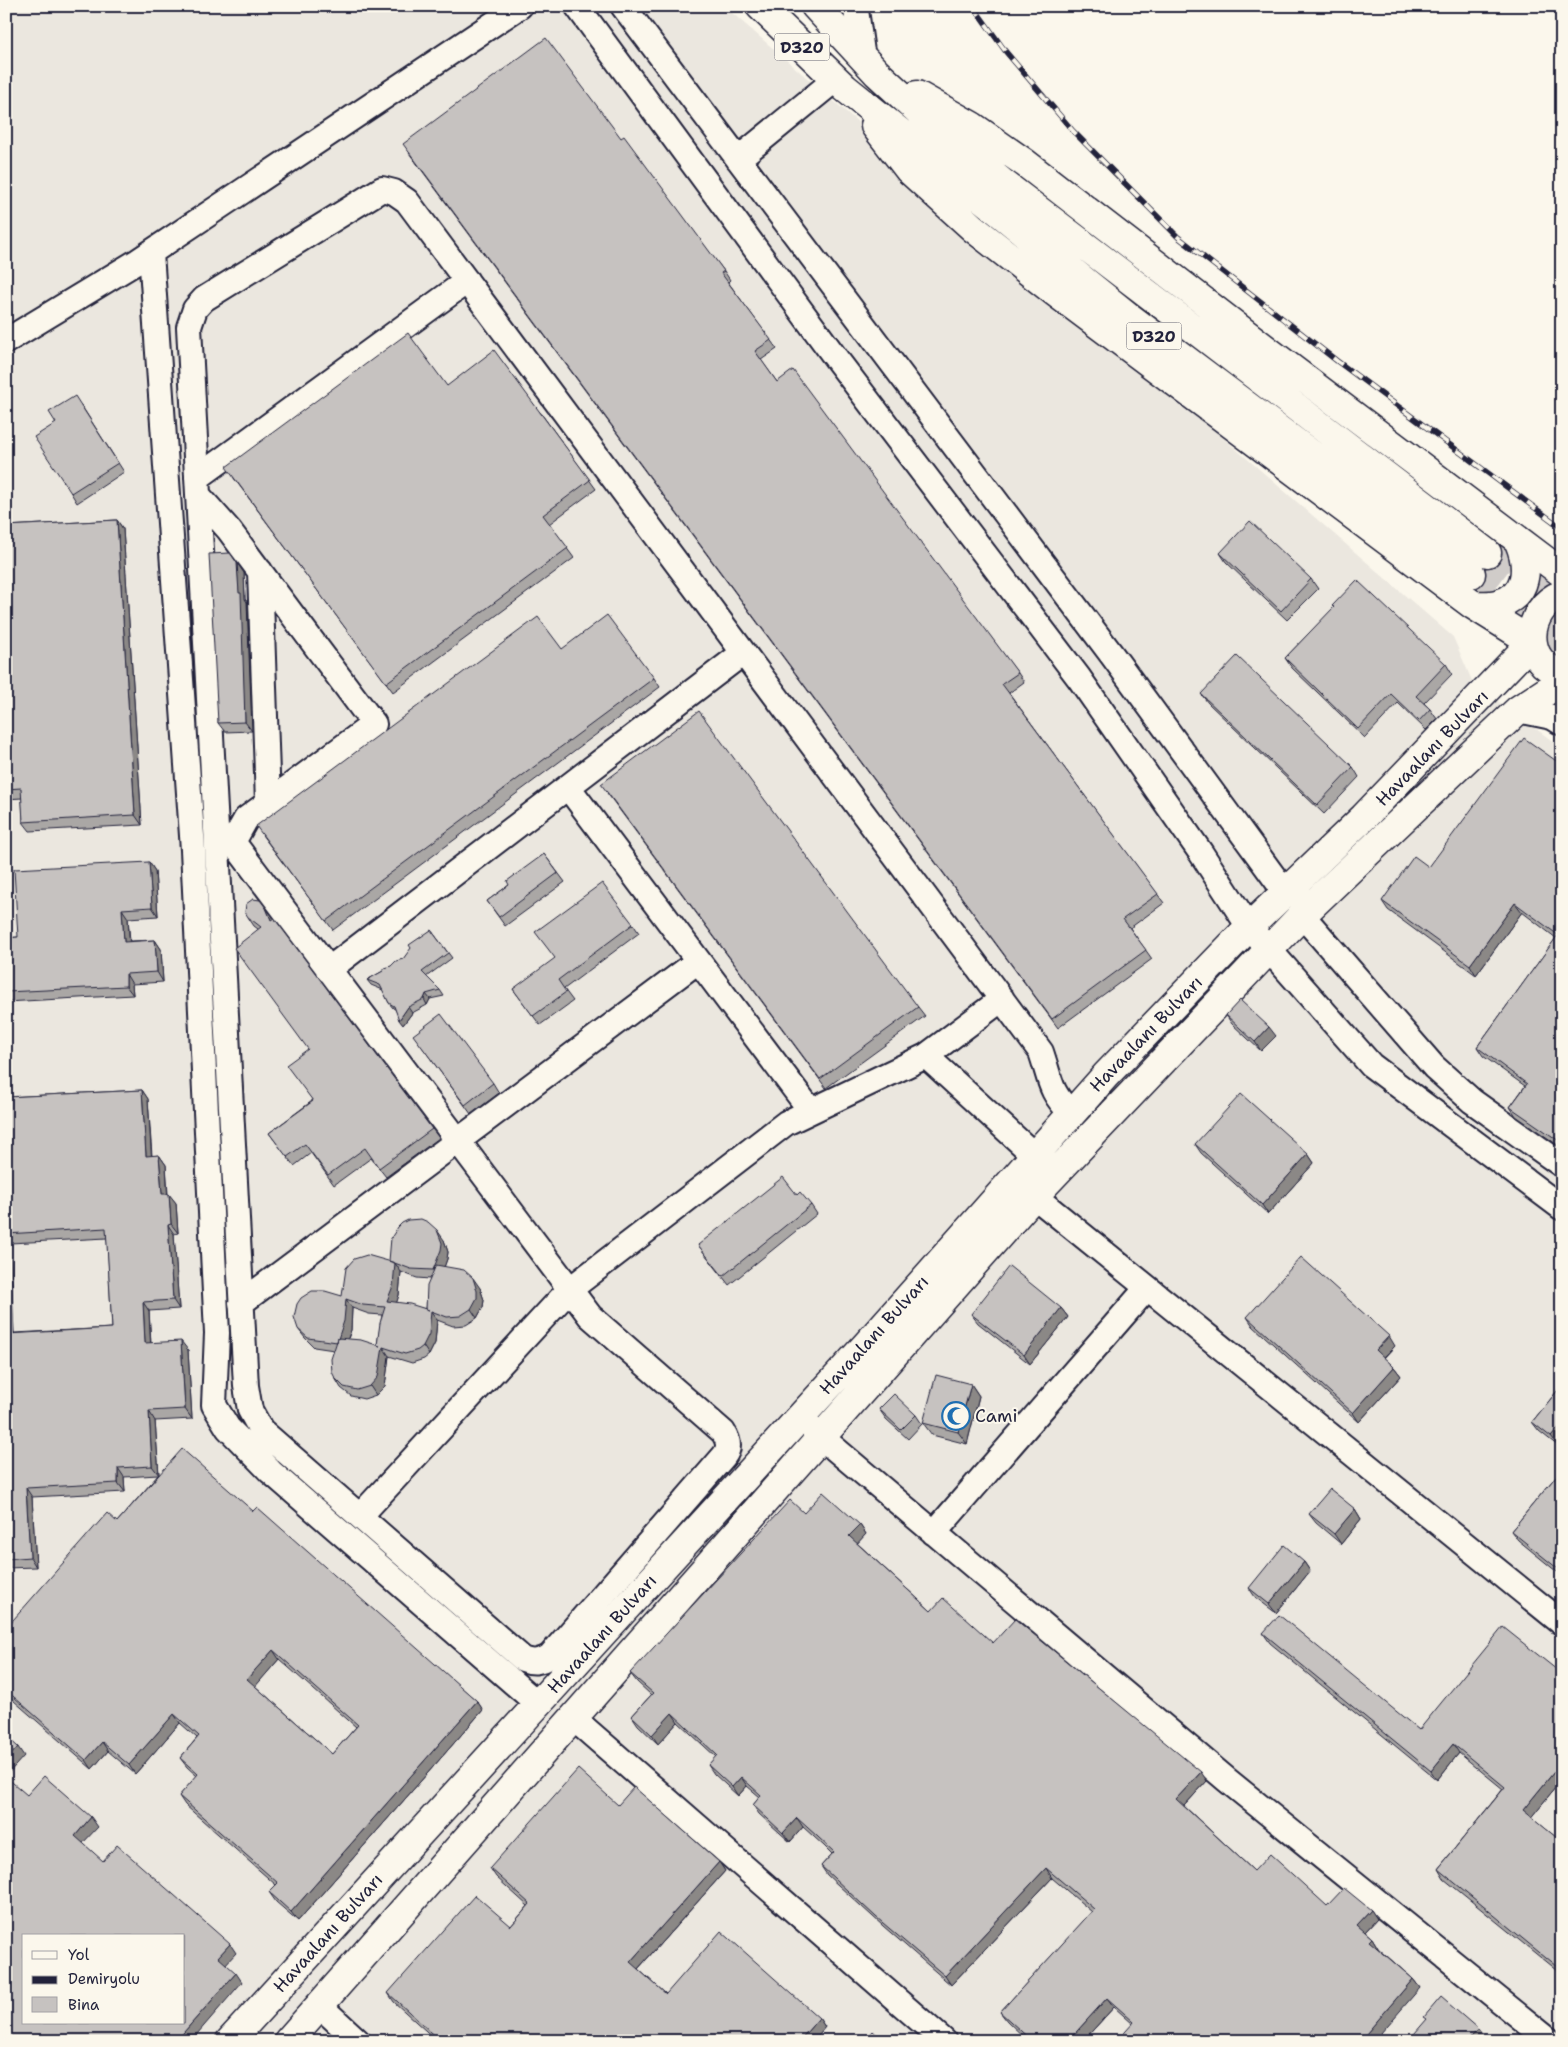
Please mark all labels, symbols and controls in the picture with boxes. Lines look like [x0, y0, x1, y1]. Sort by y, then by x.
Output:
road number: D320 [774, 34, 830, 61]
road number: D320 [1126, 322, 1182, 350]
street label: Havaalanı Bulvarı [1370, 685, 1494, 811]
street label: Havaalanı Bulvarı [1084, 971, 1208, 1097]
street label: Havaalanı Bulvarı [814, 1270, 934, 1400]
mosque icon: Cami [941, 1401, 971, 1431]
place label: Cami [975, 1404, 1018, 1428]
street label: Havaalanı Bulvarı [542, 1569, 662, 1699]
street label: Havaalanı Bulvarı [268, 1868, 388, 1998]
legend [22, 1934, 185, 2024]
text: Yol [68, 1945, 90, 1965]
text: Demiryolu [68, 1969, 140, 1989]
text: Bina [68, 1995, 100, 2015]

